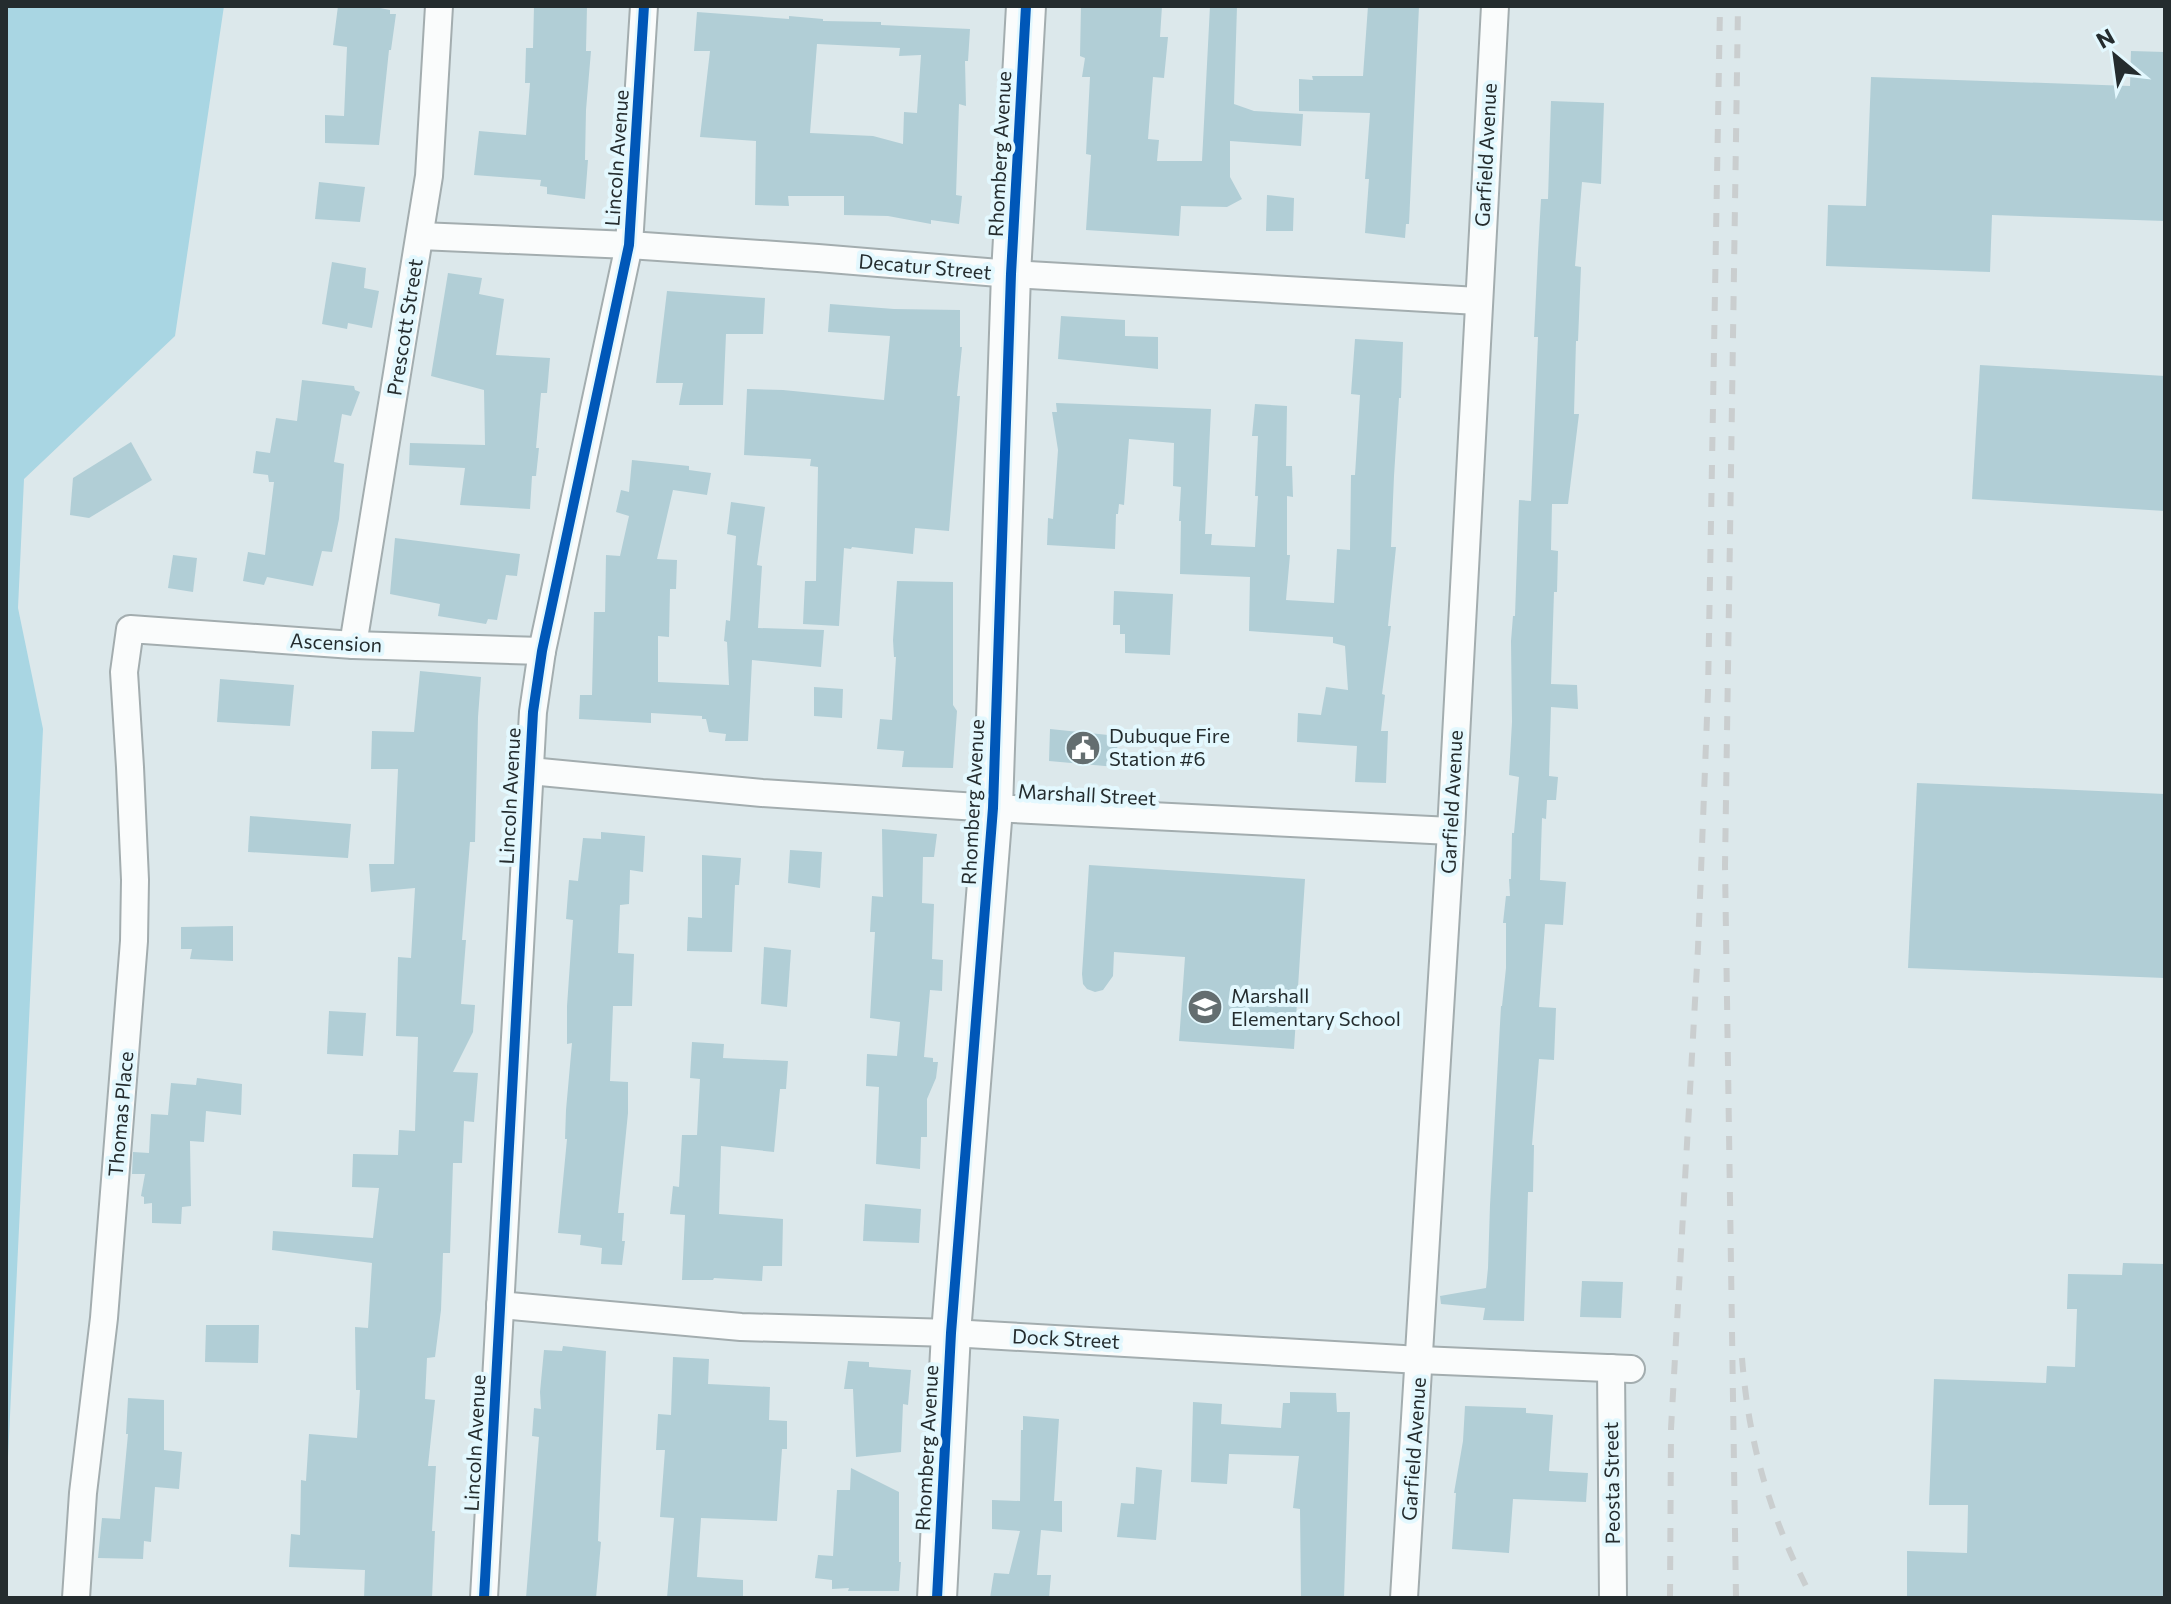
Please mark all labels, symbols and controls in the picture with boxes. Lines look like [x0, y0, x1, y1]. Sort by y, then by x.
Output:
north arrow [2075, 16, 2155, 96]
text: N [2091, 22, 2119, 54]
street label: Rhomberg Avenue [983, 70, 1015, 237]
street label: Garfield Avenue [1469, 82, 1501, 227]
street label: Lincoln Avenue [599, 89, 633, 227]
street label: Decatur Street [858, 248, 993, 284]
street label: Prescott Street [381, 257, 427, 397]
street label: Ascension [289, 628, 383, 656]
street label: Rhomberg Avenue [956, 718, 988, 885]
place label: Dubuque Fire Station #6 [1109, 723, 1230, 770]
street label: Lincoln Avenue [493, 727, 525, 865]
public building icon: Dubuque Fire Station #6 [1064, 729, 1102, 767]
street label: Garfield Avenue [1435, 729, 1467, 874]
street label: Marshall Street [1017, 778, 1157, 810]
place label: Marshall Elementary School [1231, 983, 1401, 1030]
school or university icon: Marshall Elementary School [1186, 988, 1224, 1026]
street label: Thomas Place [103, 1050, 137, 1178]
street label: Dock Street [1012, 1323, 1120, 1353]
street label: Rhomberg Avenue [910, 1364, 942, 1531]
street label: Lincoln Avenue [458, 1374, 490, 1512]
street label: Garfield Avenue [1396, 1376, 1430, 1522]
street label: Peosta Street [1598, 1422, 1624, 1545]

